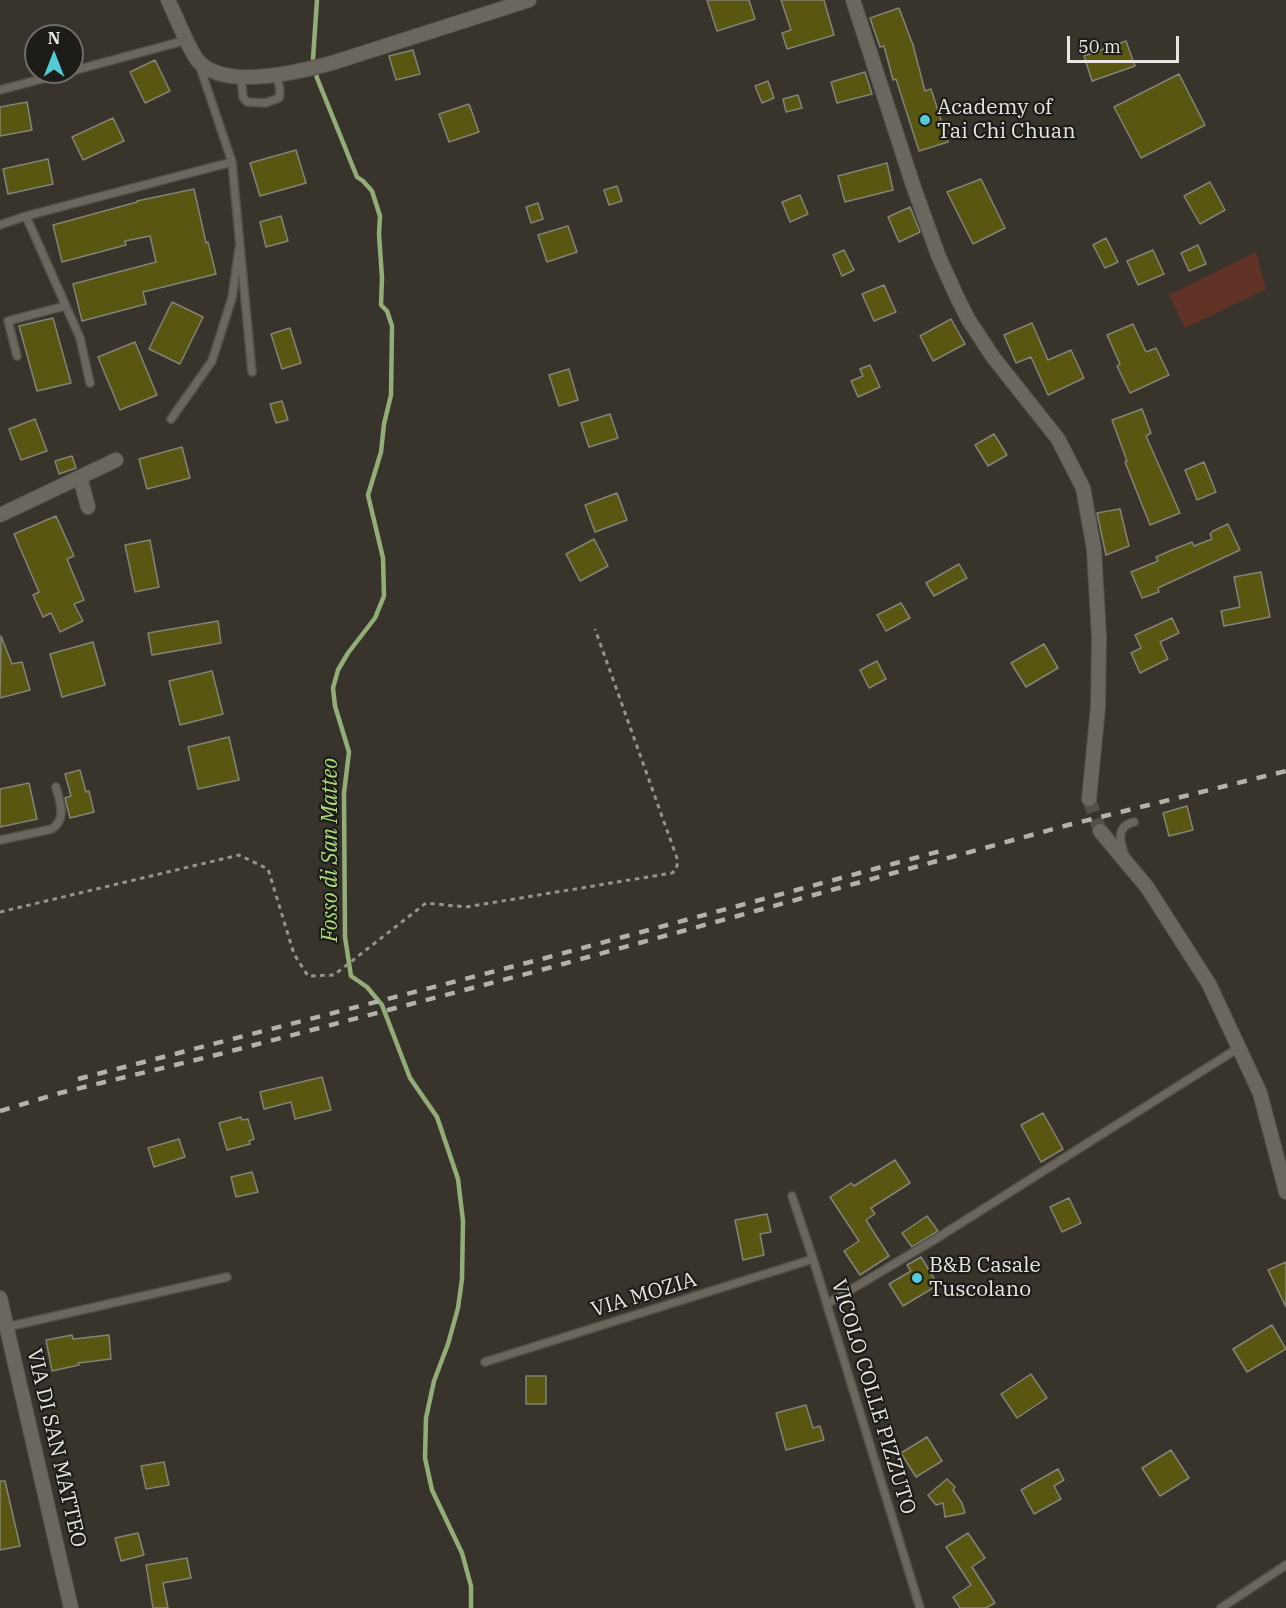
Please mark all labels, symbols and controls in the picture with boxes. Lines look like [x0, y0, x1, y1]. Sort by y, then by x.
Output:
north arrow [24, 24, 84, 84]
scale bar [1070, 24, 1182, 62]
text: N [48, 28, 60, 48]
text: 50 m [1078, 35, 1121, 58]
place label: Academy of Tai Chi Chuan [937, 95, 1076, 145]
marker: Academy of Tai Chi Chuan [918, 113, 932, 127]
water label: Fosso di San Matteo [318, 758, 344, 942]
place label: B&B Casale Tuscolano [929, 1253, 1041, 1303]
street label: VIA MOZIA [588, 1267, 700, 1323]
marker: B&B Casale Tuscolano [910, 1271, 924, 1285]
street label: VICOLO COLLE PIZZUTO [825, 1277, 921, 1517]
street label: VIA DI SAN MATTEO [21, 1346, 91, 1550]

